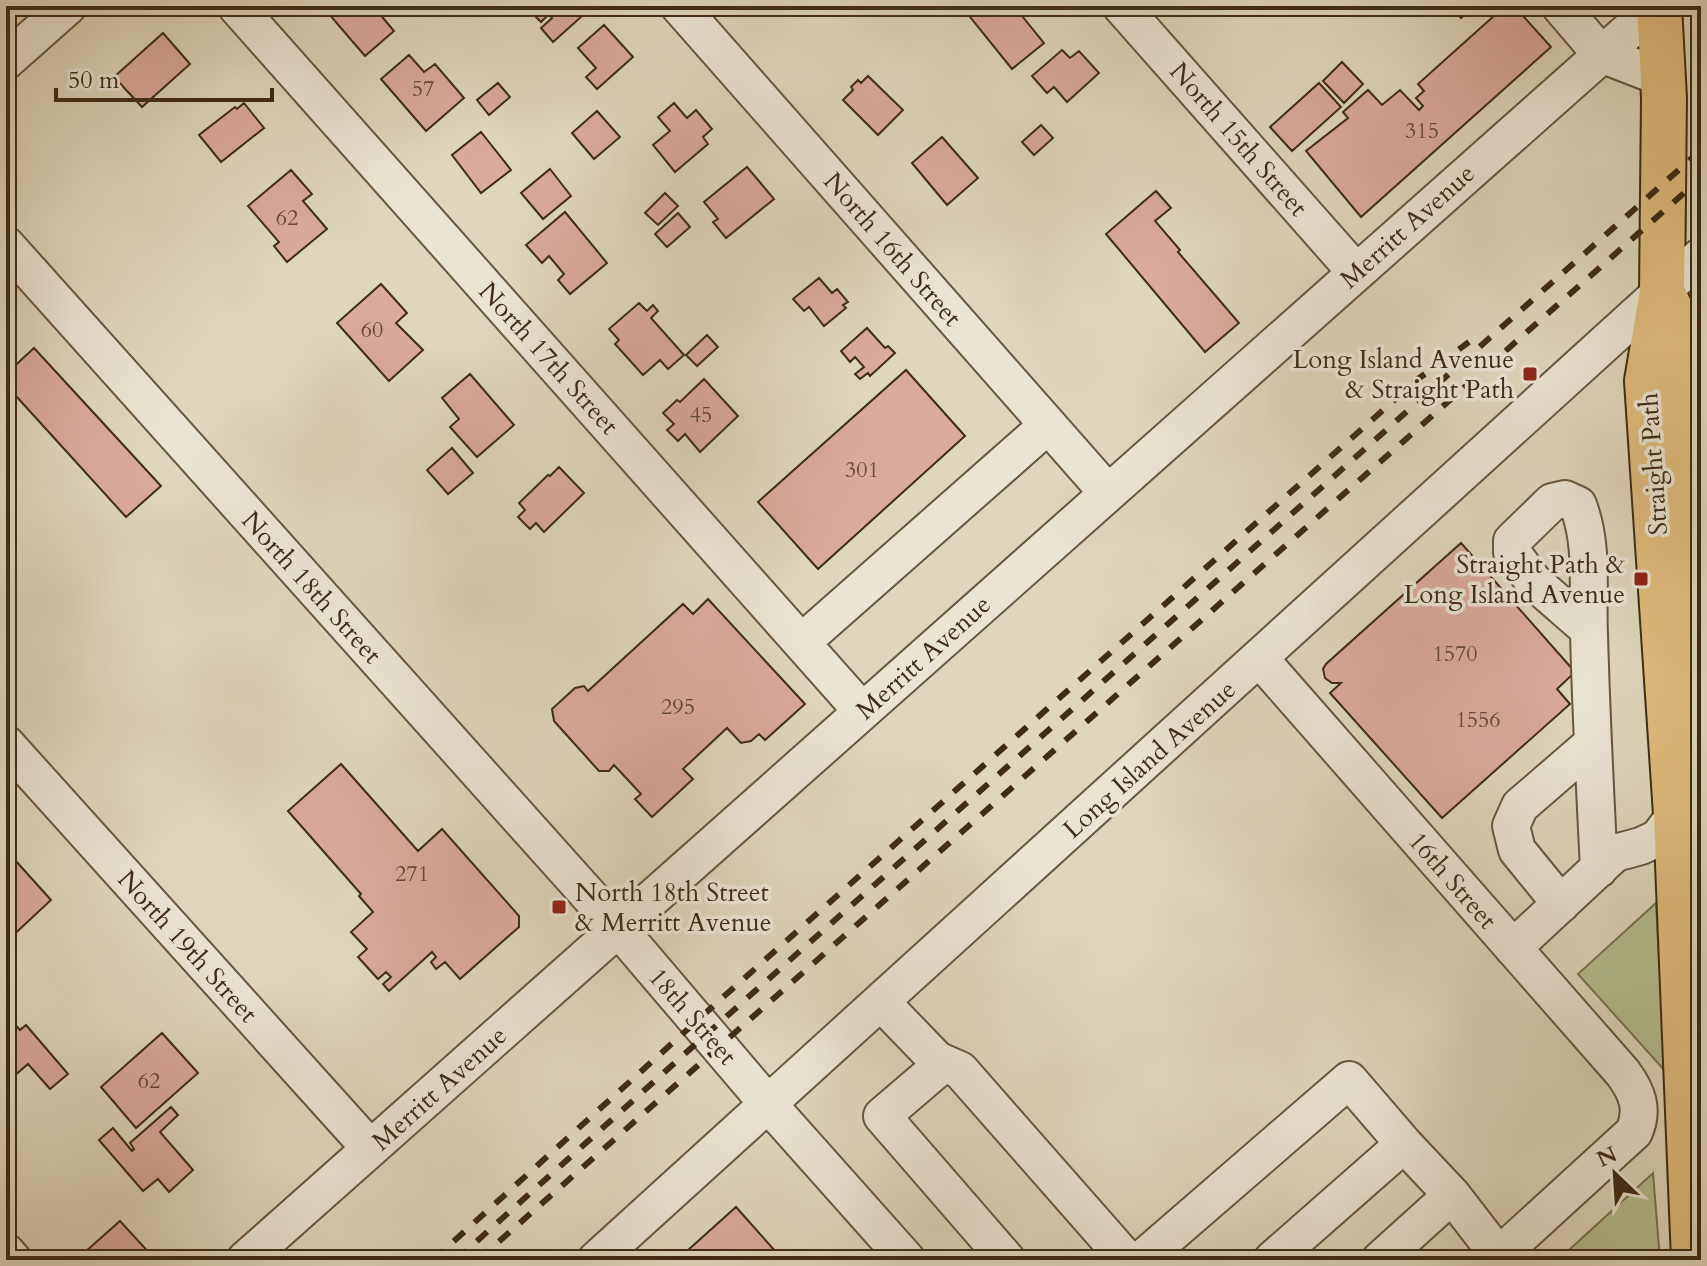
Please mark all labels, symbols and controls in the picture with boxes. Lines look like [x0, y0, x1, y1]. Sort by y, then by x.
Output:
scale bar [56, 52, 272, 102]
street label: North 15th Street [1162, 55, 1315, 224]
text: 50 m [68, 64, 120, 97]
house number: 57 [412, 74, 434, 104]
house number: 315 [1405, 116, 1439, 146]
street label: Merritt Avenue [1332, 156, 1482, 296]
street label: North 16th Street [816, 165, 969, 334]
house number: 62 [276, 203, 298, 233]
street label: North 17th Street [471, 275, 626, 442]
house number: 60 [361, 315, 383, 345]
place label: Long Island Avenue & Straight Path [1293, 342, 1514, 407]
marker: Long Island Avenue & Straight Path [1521, 365, 1539, 383]
street label: Straight Path [1631, 392, 1676, 536]
house number: 45 [690, 400, 712, 430]
house number: 301 [845, 455, 879, 485]
street label: North 18th Street [234, 504, 389, 671]
place label: Straight Path & Long Island Avenue [1404, 547, 1625, 612]
marker: Straight Path & Long Island Avenue [1632, 570, 1650, 588]
street label: Merritt Avenue [848, 587, 998, 727]
house number: 1570 [1432, 639, 1478, 669]
street label: Long Island Avenue [1055, 672, 1243, 846]
house number: 295 [661, 692, 695, 722]
house number: 1556 [1455, 705, 1501, 735]
street label: 16th Street [1400, 824, 1505, 937]
house number: 271 [395, 859, 429, 889]
street label: North 19th Street [110, 863, 265, 1030]
place label: North 18th Street & Merritt Avenue [575, 875, 772, 940]
marker: North 18th Street & Merritt Avenue [550, 898, 568, 916]
street label: 18th Street [640, 960, 745, 1073]
street label: Merritt Avenue [364, 1018, 514, 1158]
house number: 62 [138, 1066, 160, 1096]
north arrow [1575, 1134, 1655, 1214]
text: N [1592, 1139, 1622, 1174]

